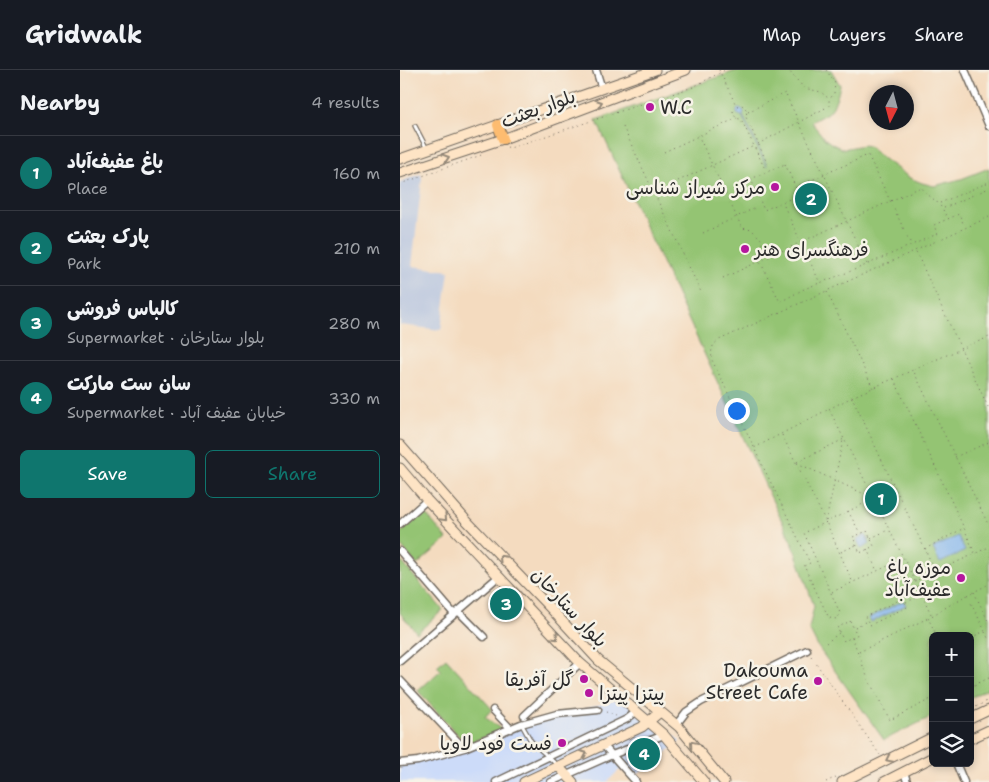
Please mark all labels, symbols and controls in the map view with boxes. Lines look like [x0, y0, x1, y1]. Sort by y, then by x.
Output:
text: Gridwalk [25, 19, 142, 51]
text: Map [763, 23, 801, 47]
text: Layers [829, 23, 886, 47]
text: Share [914, 23, 964, 47]
street label: بلوار بعثت [497, 83, 579, 134]
north arrow [869, 85, 914, 130]
text: Nearby [20, 89, 100, 117]
text: 4 results [311, 92, 380, 113]
place label: W.C [660, 95, 692, 120]
one-way arrow [595, 99, 603, 109]
marker: W.C [644, 101, 656, 113]
text: باغ عفیف‌آباد [67, 149, 163, 174]
one-way arrow [442, 153, 450, 163]
text: 1 [32, 163, 40, 184]
text: 160 m [333, 163, 380, 184]
place label: مرکز شیراز شناسی [626, 175, 765, 200]
text: Place [67, 178, 108, 199]
pin: 2 [795, 180, 827, 218]
marker: مرکز شیراز شناسی [769, 181, 781, 193]
text: پارک بعثت [67, 224, 149, 249]
place label: فرهنگسرای هنر [753, 237, 869, 262]
text: 2 [30, 238, 42, 259]
text: 210 m [333, 238, 380, 259]
marker: فرهنگسرای هنر [739, 243, 751, 255]
text: Park [67, 253, 101, 274]
text: کالباس فروشی [67, 296, 179, 321]
text: 3 [30, 313, 42, 334]
text: 280 m [328, 313, 380, 334]
text: Supermarket · بلوار ستارخان [67, 327, 265, 348]
text: سان ست مارکت [67, 371, 191, 396]
text: 4 [30, 388, 42, 409]
text: 330 m [328, 388, 380, 409]
your location [724, 398, 750, 424]
text: Supermarket · خیابان عفیف آباد [67, 402, 286, 423]
button: Save [20, 450, 195, 498]
button: Share [205, 450, 380, 498]
pin: 1 [865, 480, 897, 518]
one-way arrow [438, 512, 447, 521]
one-way arrow [499, 554, 508, 563]
place label: موزه باغ عفیف‌آباد [885, 555, 951, 602]
street label: بلوار ستارخان [526, 562, 613, 653]
marker: موزه باغ عفیف‌آباد [955, 572, 967, 584]
pin: 3 [490, 585, 522, 623]
one-way arrow [549, 631, 558, 640]
map controls [929, 632, 974, 767]
button: + [929, 632, 974, 677]
place label: Dakouma Street Cafe [706, 658, 808, 705]
place label: گل آفریقا [505, 667, 574, 692]
marker: گل آفریقا [578, 673, 590, 685]
marker: Dakouma Street Cafe [812, 675, 824, 687]
button: − [929, 677, 974, 722]
place label: پیتزا پیتزا [599, 681, 665, 706]
marker: پیتزا پیتزا [583, 687, 595, 699]
button: layers [929, 722, 974, 767]
place label: فست فود لاویا [440, 731, 552, 756]
pin: 4 [628, 735, 660, 773]
marker: فست فود لاویا [556, 737, 568, 749]
one-way arrow [689, 741, 698, 750]
one-way arrow [579, 750, 588, 761]
one-way arrow [885, 753, 894, 763]

